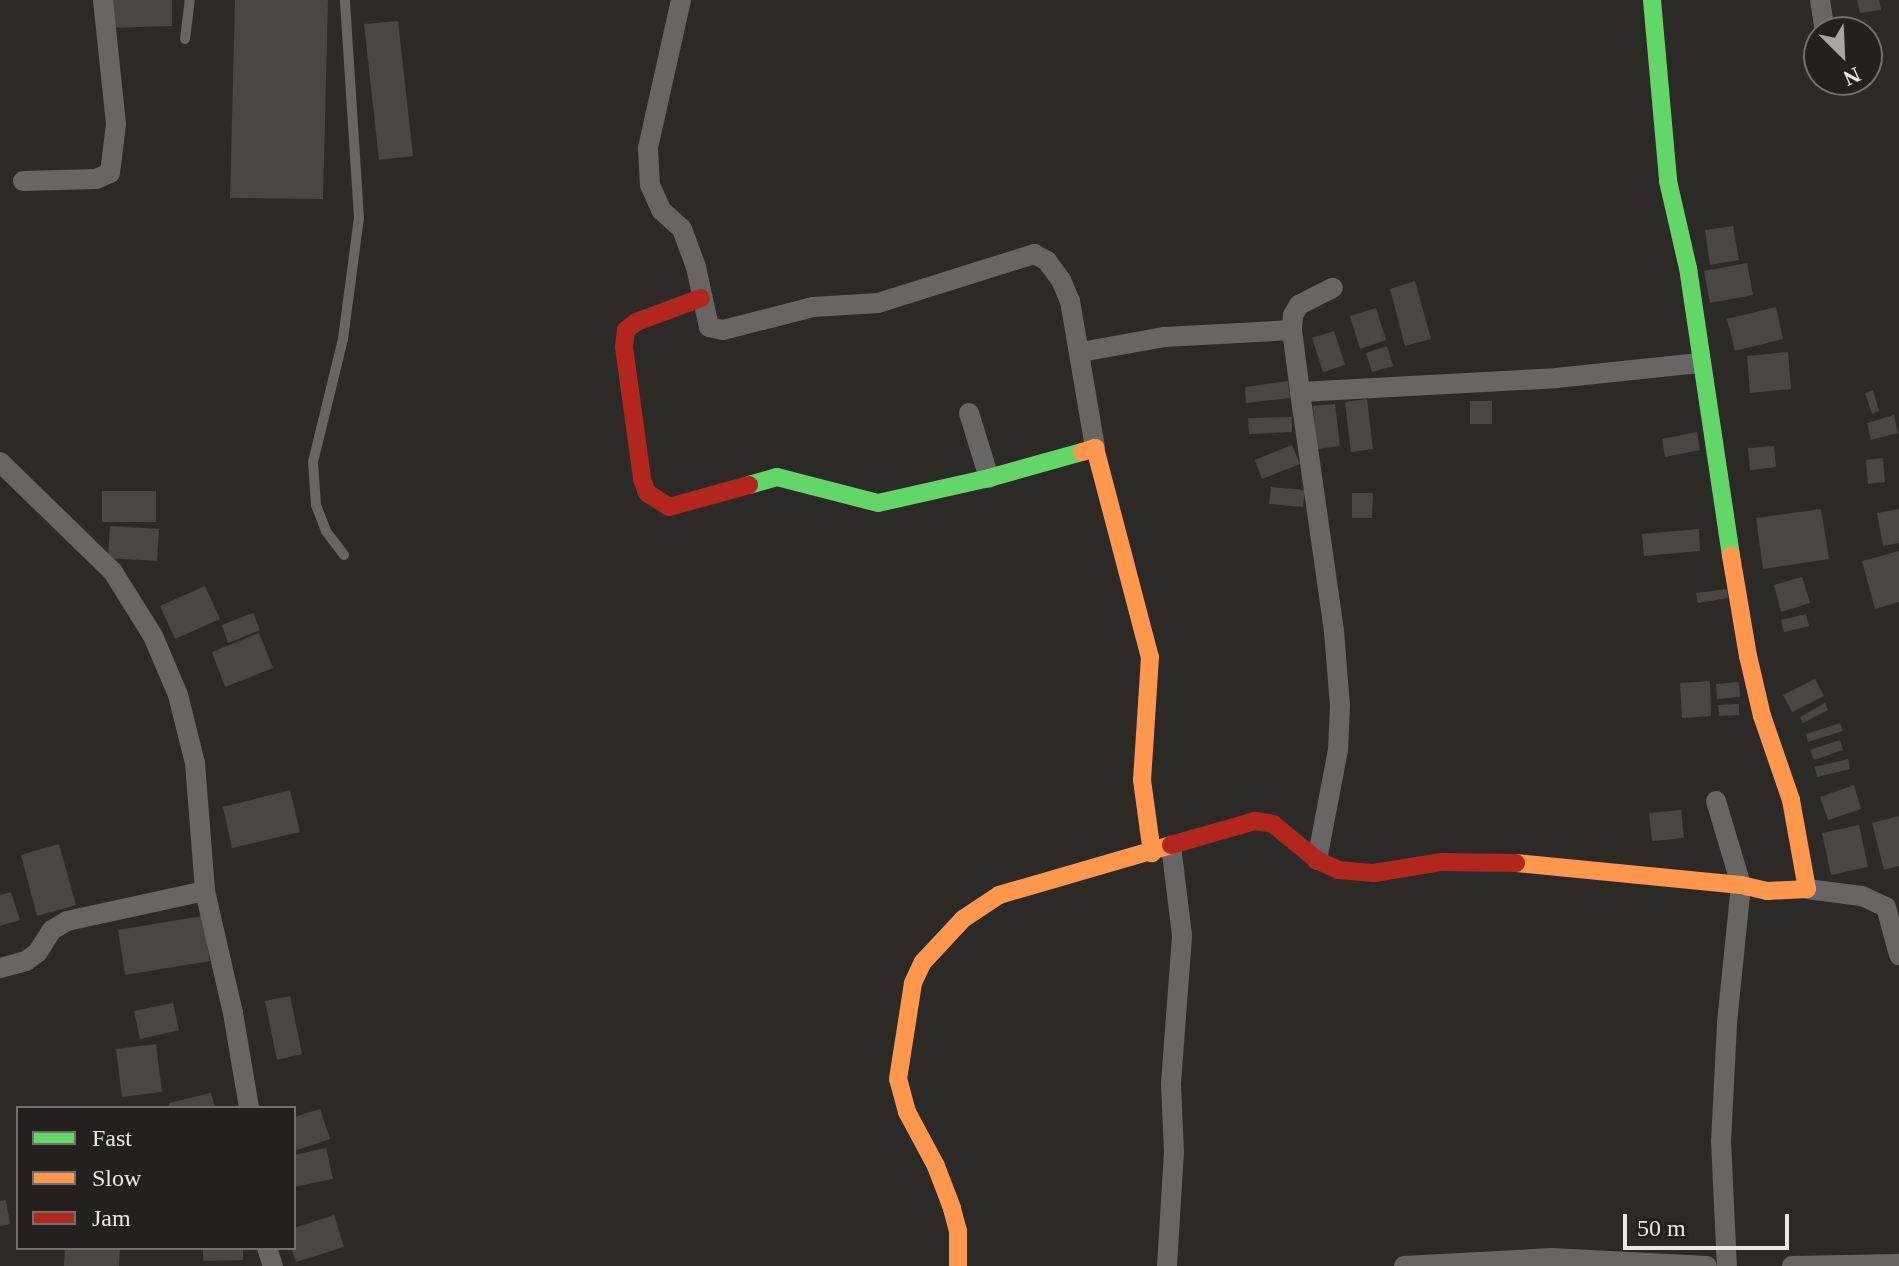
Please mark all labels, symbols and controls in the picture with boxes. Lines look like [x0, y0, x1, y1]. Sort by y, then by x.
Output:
north arrow [1803, 16, 1883, 96]
text: N [1840, 62, 1865, 91]
legend [16, 1106, 296, 1250]
text: Fast [92, 1125, 132, 1151]
text: Slow [92, 1165, 141, 1191]
scale bar [1627, 1198, 1793, 1248]
text: Jam [92, 1205, 131, 1231]
text: 50 m [1637, 1215, 1686, 1241]

